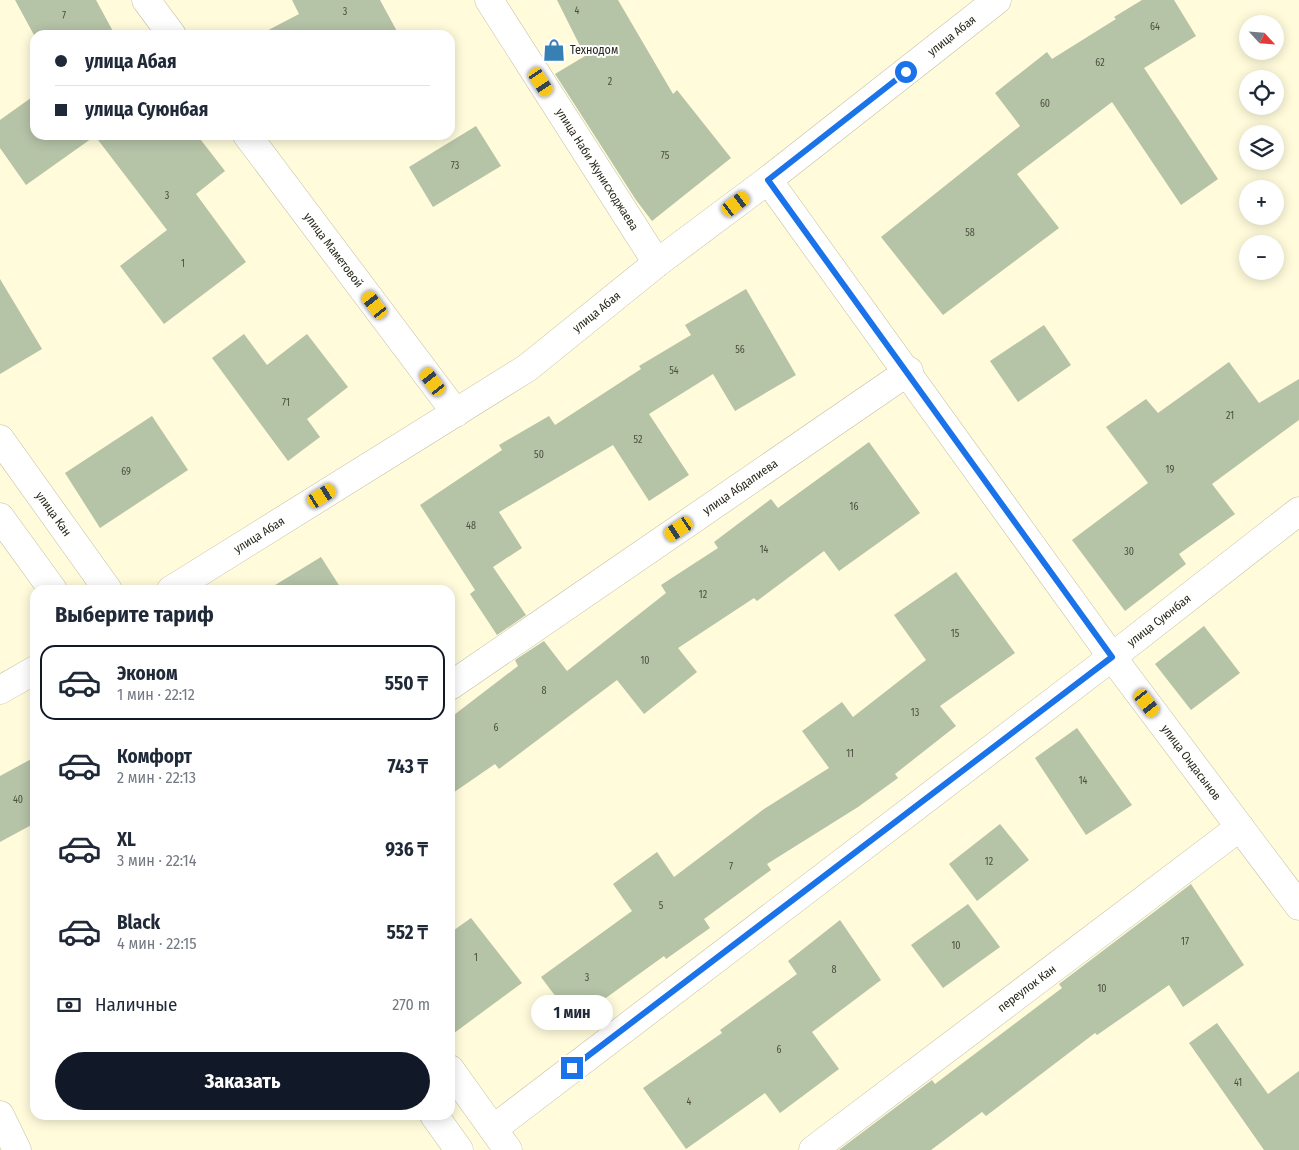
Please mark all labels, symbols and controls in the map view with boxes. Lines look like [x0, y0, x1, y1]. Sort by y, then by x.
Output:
house number: 4 [575, 5, 580, 17]
house number: 3 [343, 6, 348, 18]
house number: 7 [62, 10, 66, 22]
street label: улица Абая [925, 12, 979, 59]
north arrow [1239, 15, 1284, 60]
map controls [1239, 15, 1284, 280]
house number: 64 [1150, 21, 1160, 33]
shop icon: Технодом [541, 37, 567, 63]
place label: Технодом [570, 43, 618, 57]
text: улица Абая [85, 50, 177, 73]
house number: 62 [1095, 57, 1105, 69]
route start [895, 61, 917, 83]
car [526, 65, 555, 99]
button: locate [1239, 70, 1284, 115]
house number: 2 [608, 76, 613, 88]
text: улица Суюнбая [85, 98, 208, 121]
house number: 60 [1040, 98, 1050, 110]
street label: улица Наби Жунисходжаева [553, 106, 641, 233]
button: layers [1239, 125, 1284, 170]
house number: 75 [661, 150, 670, 162]
house number: 73 [451, 160, 460, 172]
button: + [1239, 180, 1284, 225]
car [719, 189, 752, 219]
house number: 3 [165, 190, 170, 202]
street label: улица Маметовой [301, 210, 366, 290]
house number: 58 [965, 227, 975, 239]
button: − [1239, 235, 1284, 280]
house number: 1 [181, 258, 185, 270]
street label: улица Абая [570, 288, 623, 335]
car [359, 289, 390, 321]
house number: 56 [735, 344, 745, 356]
house number: 54 [669, 365, 679, 377]
car [417, 366, 448, 398]
house number: 71 [282, 397, 290, 409]
house number: 21 [1226, 410, 1234, 422]
house number: 52 [634, 434, 643, 446]
house number: 50 [534, 449, 544, 461]
street label: улица Абдалиева [700, 456, 780, 517]
house number: 19 [1166, 464, 1175, 476]
house number: 69 [121, 466, 131, 478]
car [305, 482, 338, 510]
street label: улица Кан [33, 489, 74, 539]
house number: 16 [850, 501, 858, 513]
street label: улица Абая [231, 514, 287, 556]
car [662, 514, 695, 544]
house number: 48 [466, 520, 476, 532]
house number: 14 [760, 544, 769, 556]
house number: 30 [1124, 546, 1134, 558]
house number: 12 [699, 589, 708, 601]
street label: улица Суюнбая [1124, 591, 1193, 649]
text: Выберите тариф [55, 601, 214, 628]
house number: 15 [951, 628, 960, 640]
house number: 10 [640, 655, 650, 667]
icon: car [57, 660, 102, 705]
text: Эконом [117, 662, 178, 685]
text: 550 ₸ [385, 672, 428, 695]
text: 1 мин · 22:12 [117, 685, 195, 704]
house number: 8 [542, 685, 547, 697]
car [1131, 687, 1162, 719]
house number: 13 [911, 707, 920, 719]
house number: 6 [494, 722, 499, 734]
street label: улица Ондасынов [1158, 722, 1224, 803]
icon: car [57, 743, 102, 788]
text: Комфорт [117, 745, 192, 768]
house number: 11 [846, 748, 854, 760]
text: 743 ₸ [388, 755, 428, 778]
text: 2 мин · 22:13 [117, 768, 196, 787]
house number: 14 [1079, 775, 1088, 787]
house number: 40 [13, 794, 23, 806]
icon: car [57, 826, 102, 871]
text: XL [117, 828, 136, 851]
text: 936 ₸ [385, 838, 428, 861]
text: 3 мин · 22:14 [117, 851, 197, 870]
house number: 12 [985, 856, 994, 868]
house number: 7 [729, 861, 733, 873]
house number: 5 [659, 900, 664, 912]
icon: car [57, 909, 102, 954]
text: Black [117, 911, 160, 934]
text: 552 ₸ [387, 921, 428, 944]
text: 4 мин · 22:15 [117, 934, 197, 953]
house number: 17 [1181, 936, 1189, 948]
house number: 10 [951, 940, 961, 952]
house number: 1 [474, 952, 478, 964]
street label: переулок Кан [995, 962, 1059, 1015]
house number: 8 [832, 964, 837, 976]
house number: 3 [585, 972, 590, 984]
house number: 10 [1097, 983, 1107, 995]
icon: cash [55, 991, 83, 1019]
text: Наличные [95, 993, 177, 1016]
text: 270 m [392, 995, 430, 1014]
callout: 1 мин [531, 996, 613, 1030]
text: 1 мин [554, 1003, 590, 1022]
house number: 6 [777, 1044, 782, 1056]
button: Заказать [55, 1052, 430, 1110]
route end [561, 1057, 583, 1079]
house number: 41 [1234, 1077, 1242, 1089]
house number: 4 [687, 1096, 692, 1108]

